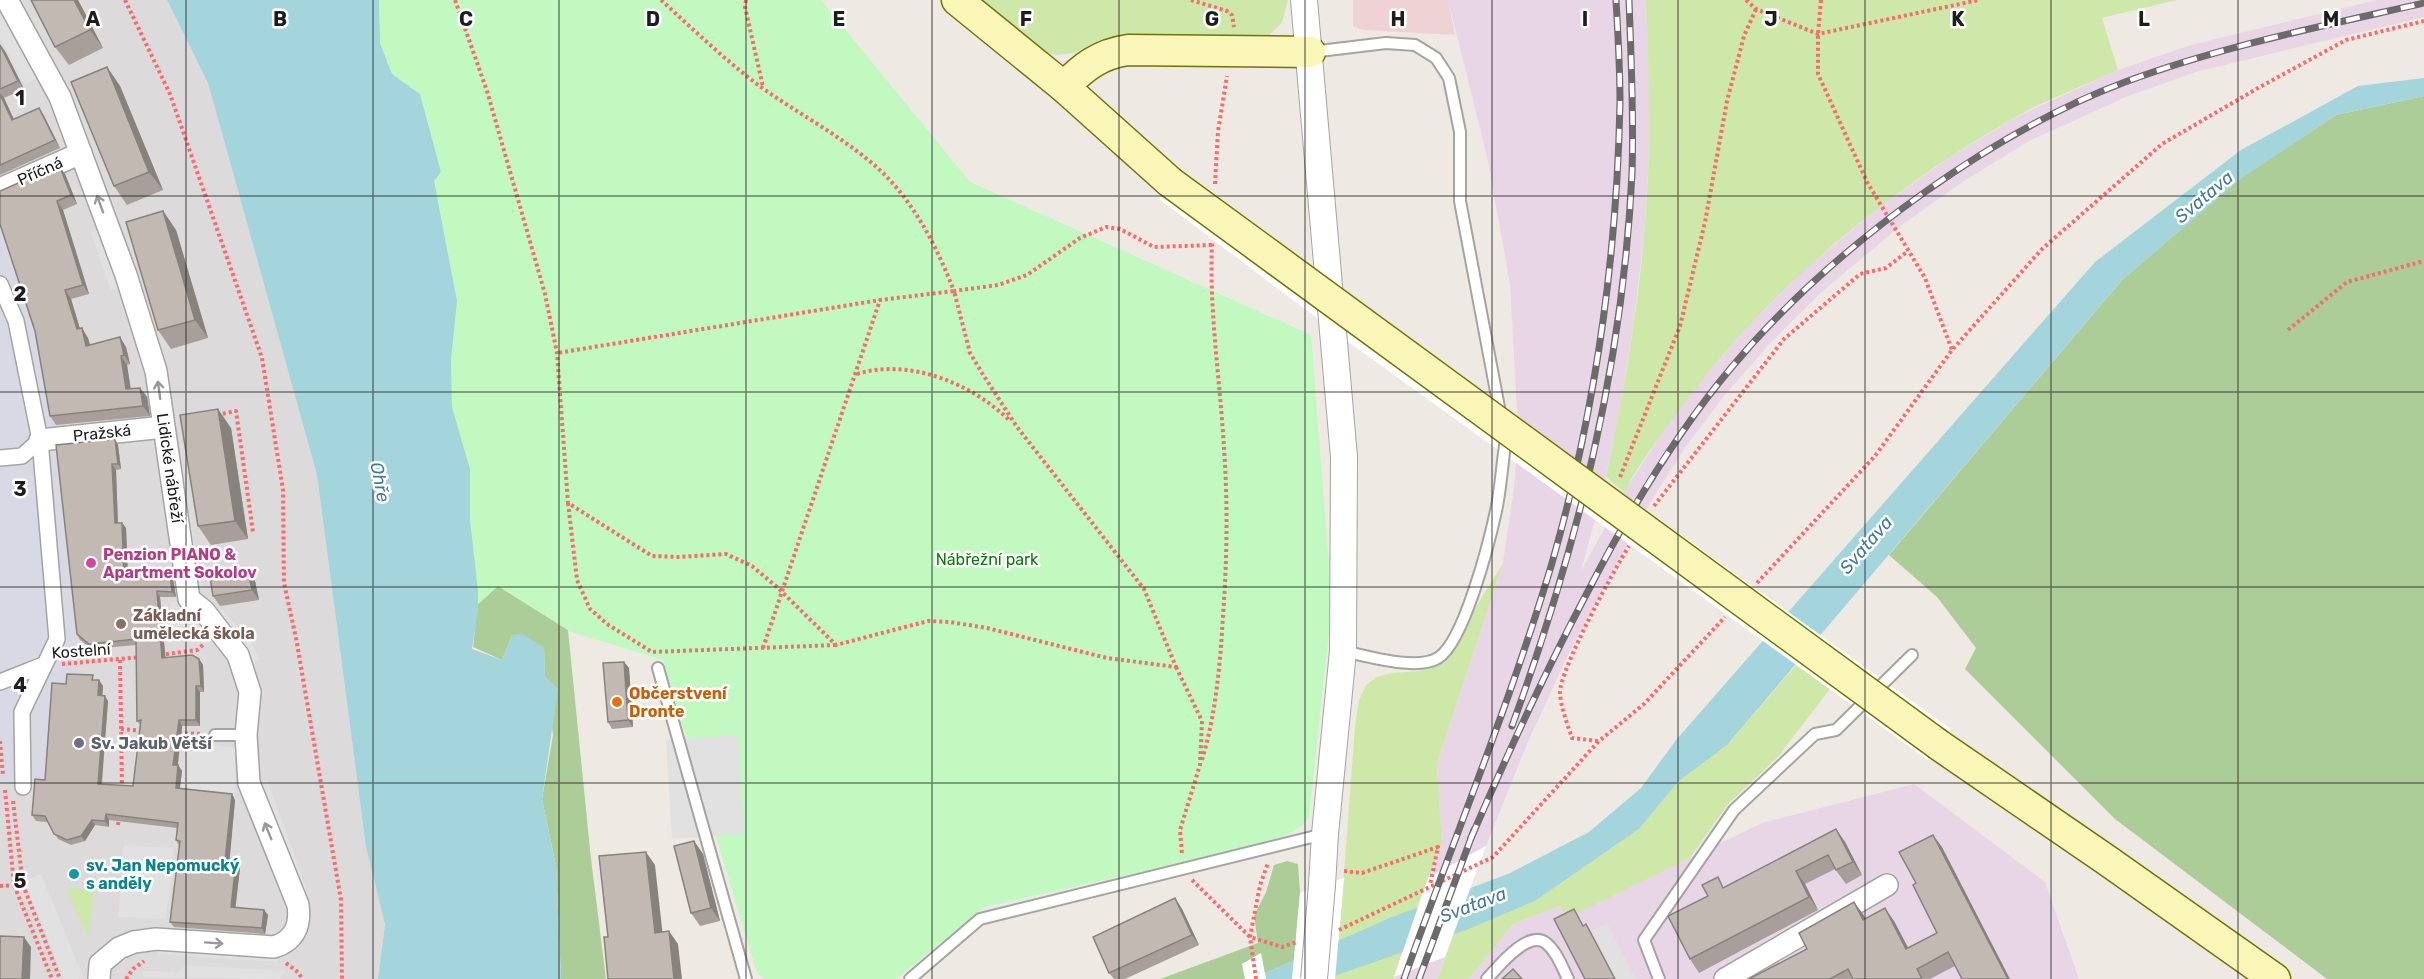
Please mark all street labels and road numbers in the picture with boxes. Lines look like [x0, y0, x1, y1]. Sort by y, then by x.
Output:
street label: Příčná [14, 153, 66, 189]
street label: Lidické nábřeží [153, 412, 187, 525]
street label: Pražská [72, 421, 132, 445]
street label: Kostelní [51, 639, 112, 663]

